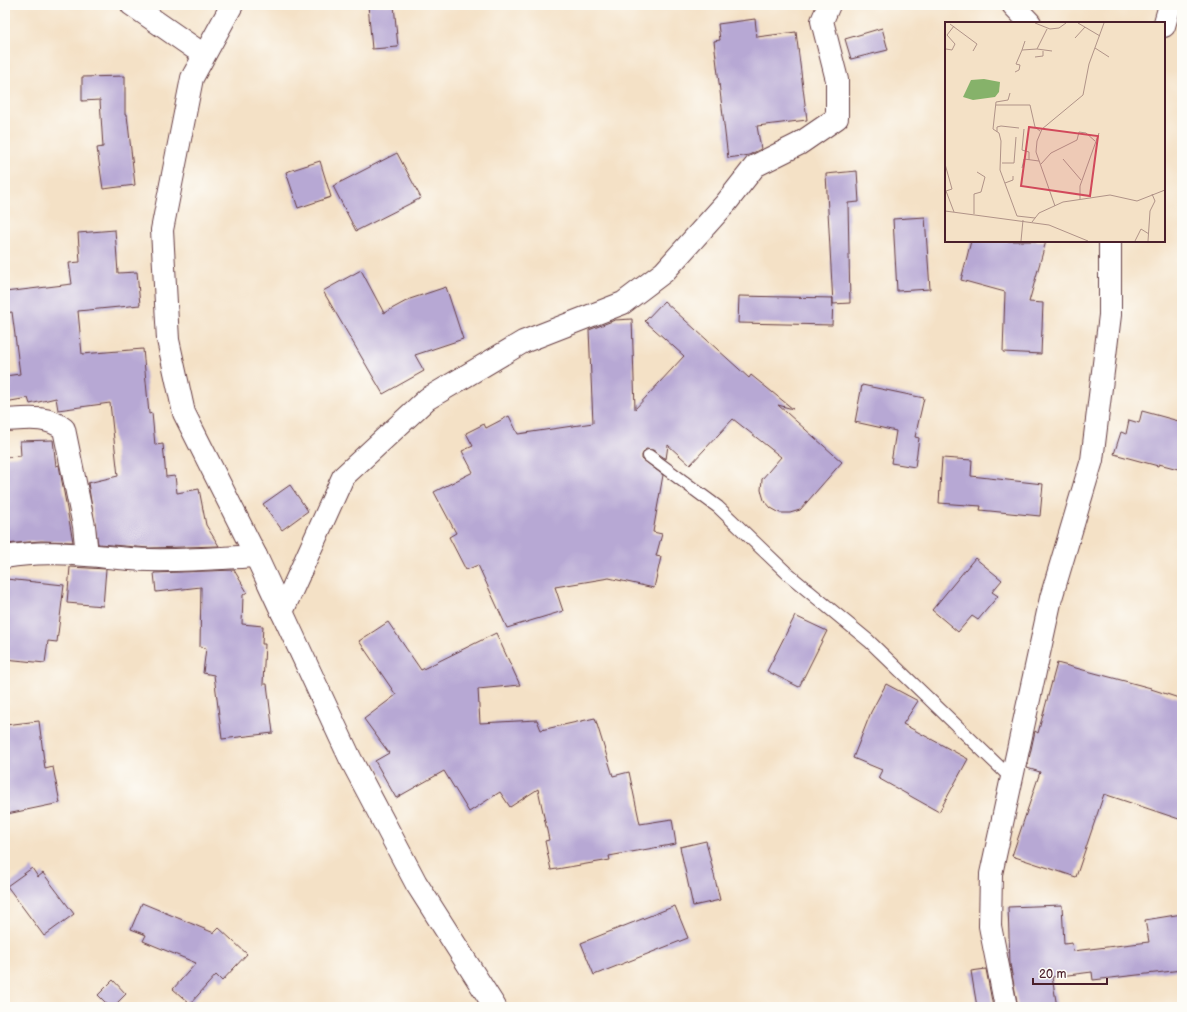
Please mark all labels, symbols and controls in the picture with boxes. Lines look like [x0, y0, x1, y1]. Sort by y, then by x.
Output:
inset map [945, 22, 1165, 242]
scale bar [1033, 960, 1107, 986]
text: 20 m [1039, 967, 1066, 982]

